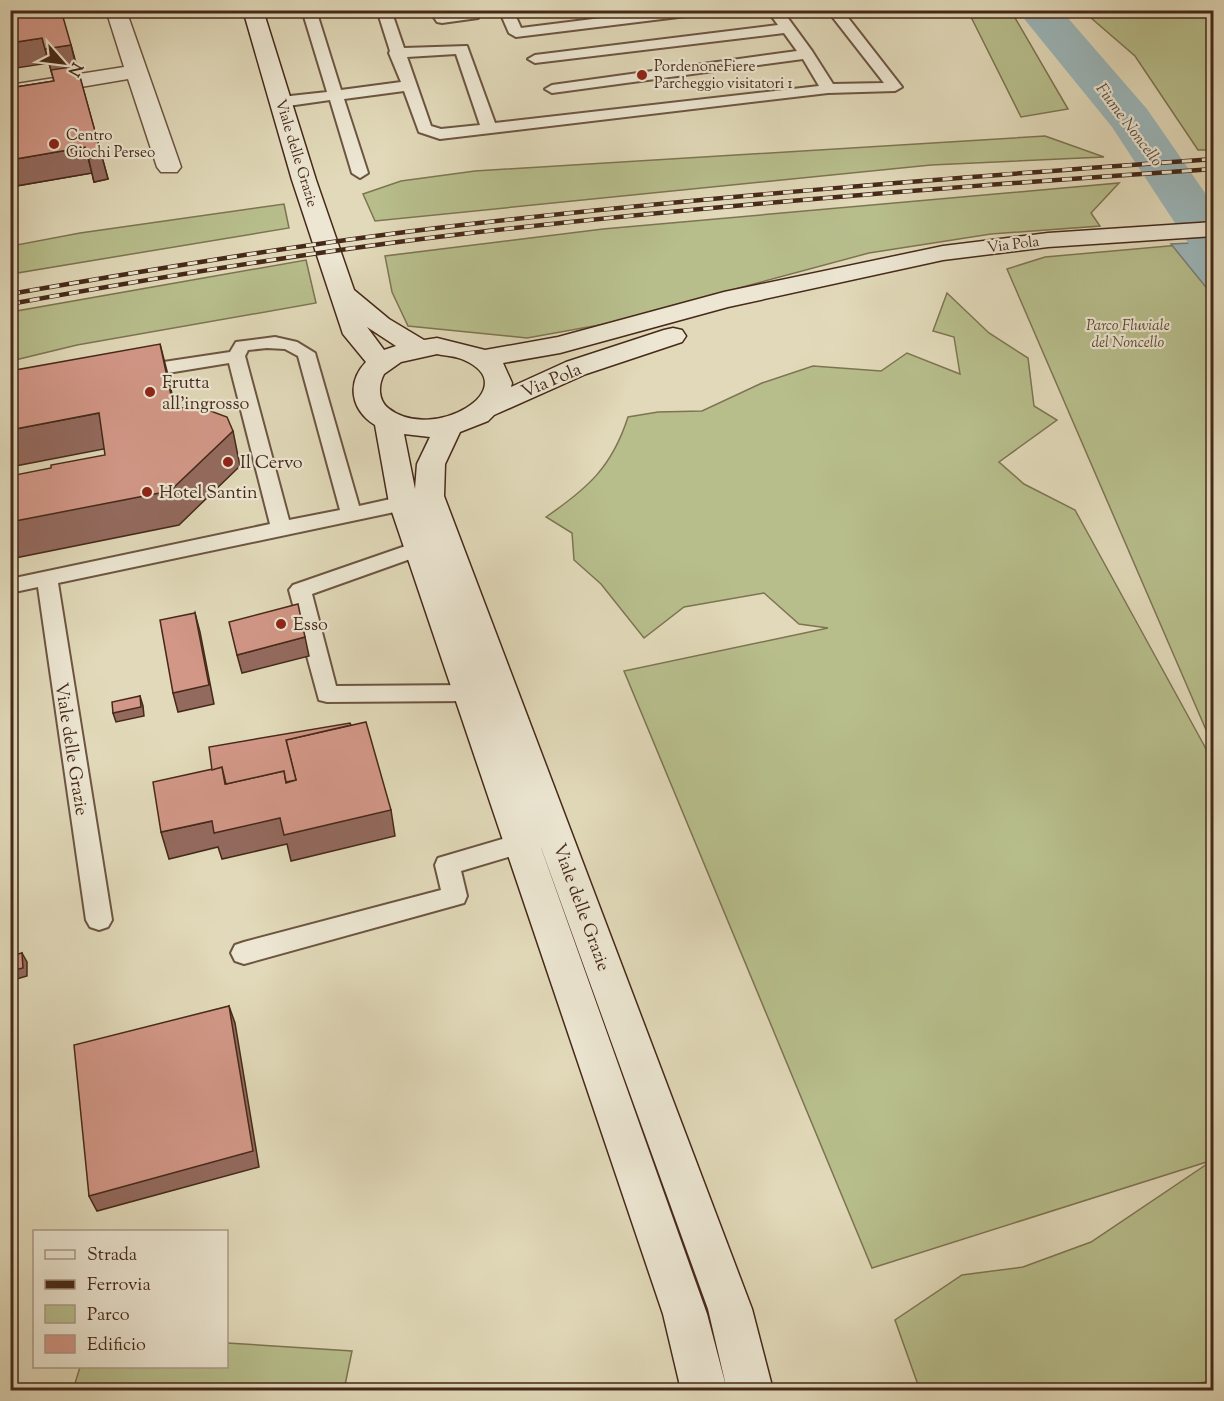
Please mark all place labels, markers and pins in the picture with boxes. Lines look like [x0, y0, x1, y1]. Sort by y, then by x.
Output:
place label: PordenoneFiere Parcheggio visitatori 1 [654, 57, 793, 95]
marker: PordenoneFiere Parcheggio visitatori 1 [635, 68, 649, 82]
place label: Centro Giochi Perseo [66, 126, 155, 164]
marker: Centro Giochi Perseo [47, 137, 61, 151]
place label: Frutta all'ingrosso [162, 371, 249, 418]
marker: Frutta all'ingrosso [143, 385, 157, 399]
place label: Il Cervo [240, 451, 303, 477]
marker: Il Cervo [221, 455, 235, 469]
place label: Hotel Santin [159, 481, 258, 507]
marker: Hotel Santin [140, 485, 154, 499]
place label: Esso [293, 613, 328, 639]
marker: Esso [274, 617, 288, 631]

